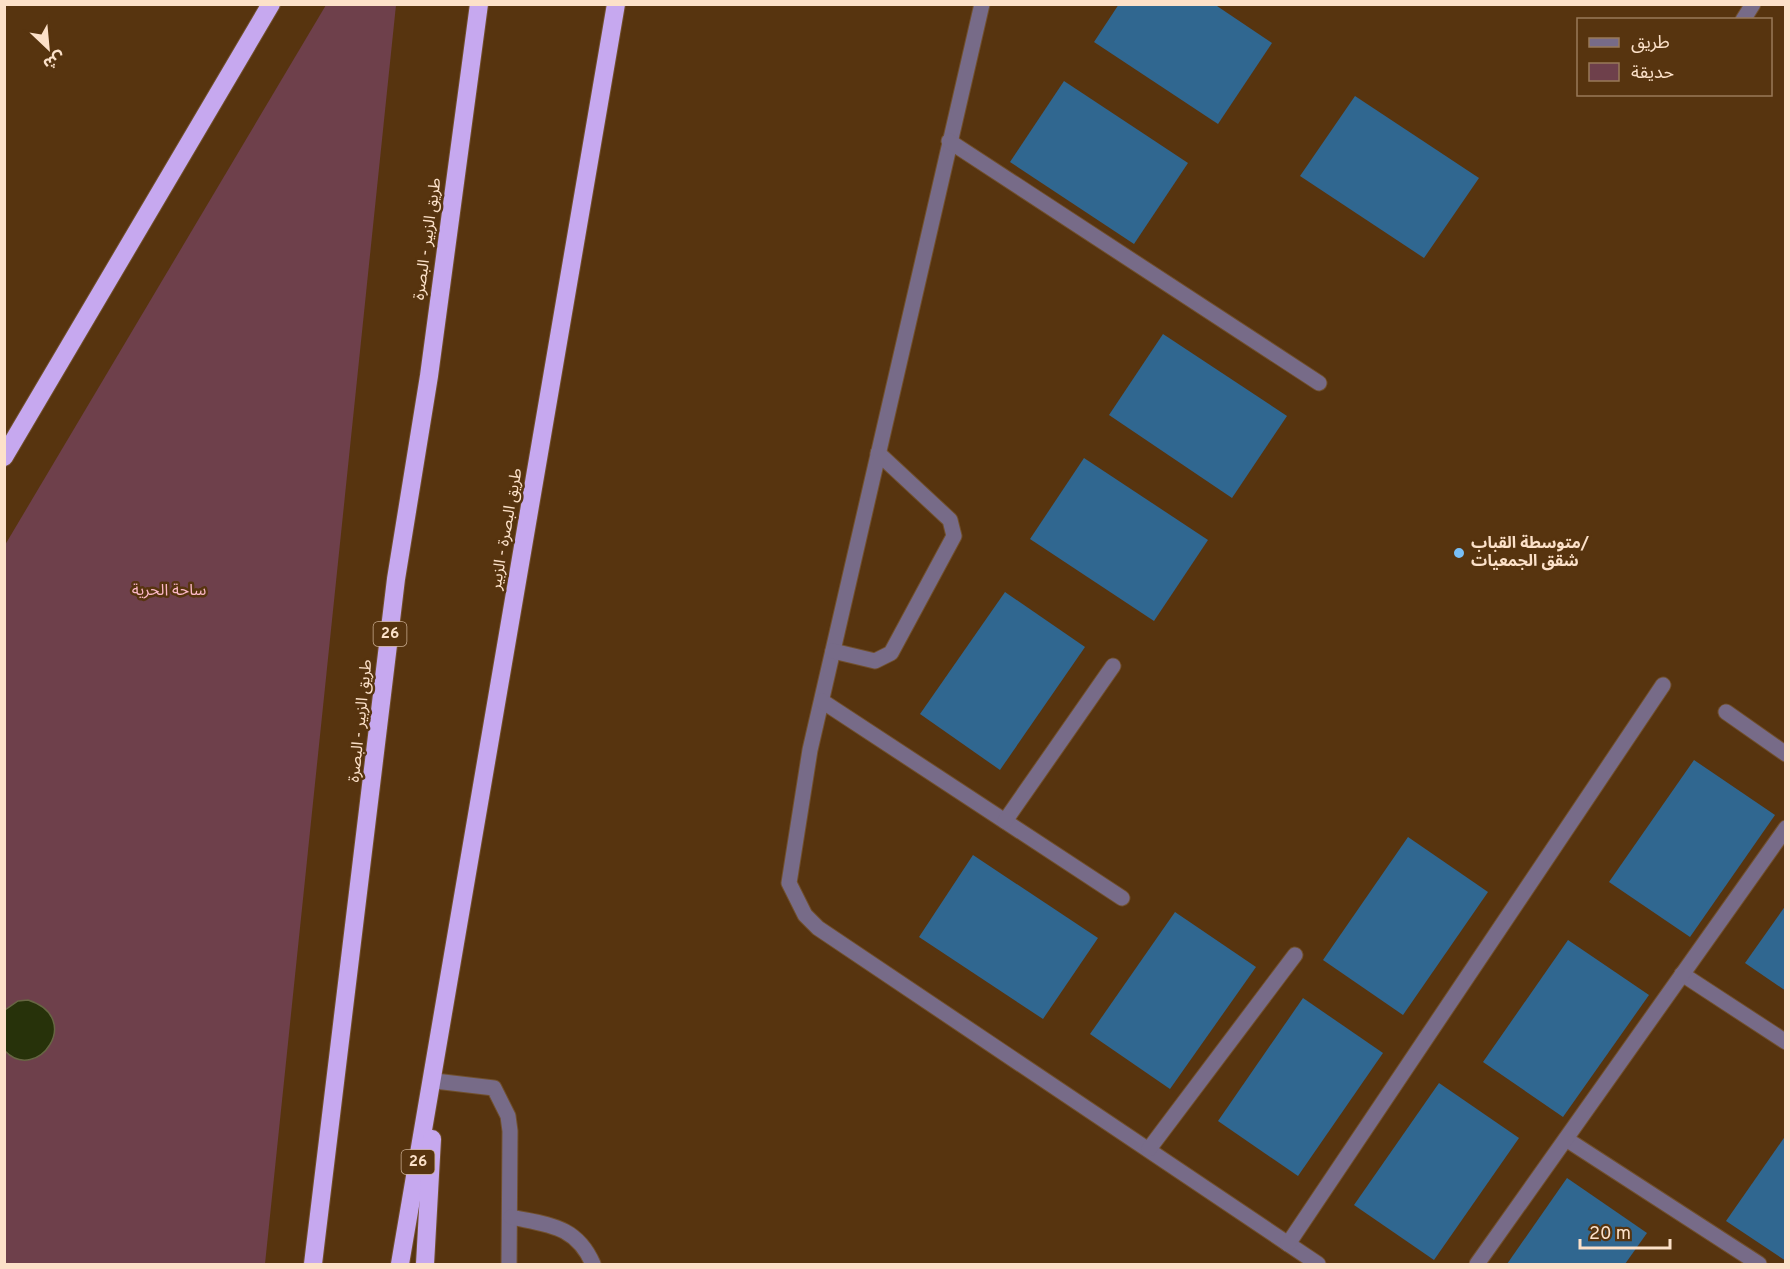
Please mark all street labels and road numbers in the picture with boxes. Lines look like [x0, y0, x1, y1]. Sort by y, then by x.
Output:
street label: طريق الزبير - البصرة [410, 176, 447, 301]
street label: طريق البصرة - الزبير [486, 466, 528, 592]
road number: 26 [374, 622, 406, 646]
street label: طريق الزبير - البصرة [345, 658, 377, 783]
road number: 26 [402, 1150, 434, 1174]

